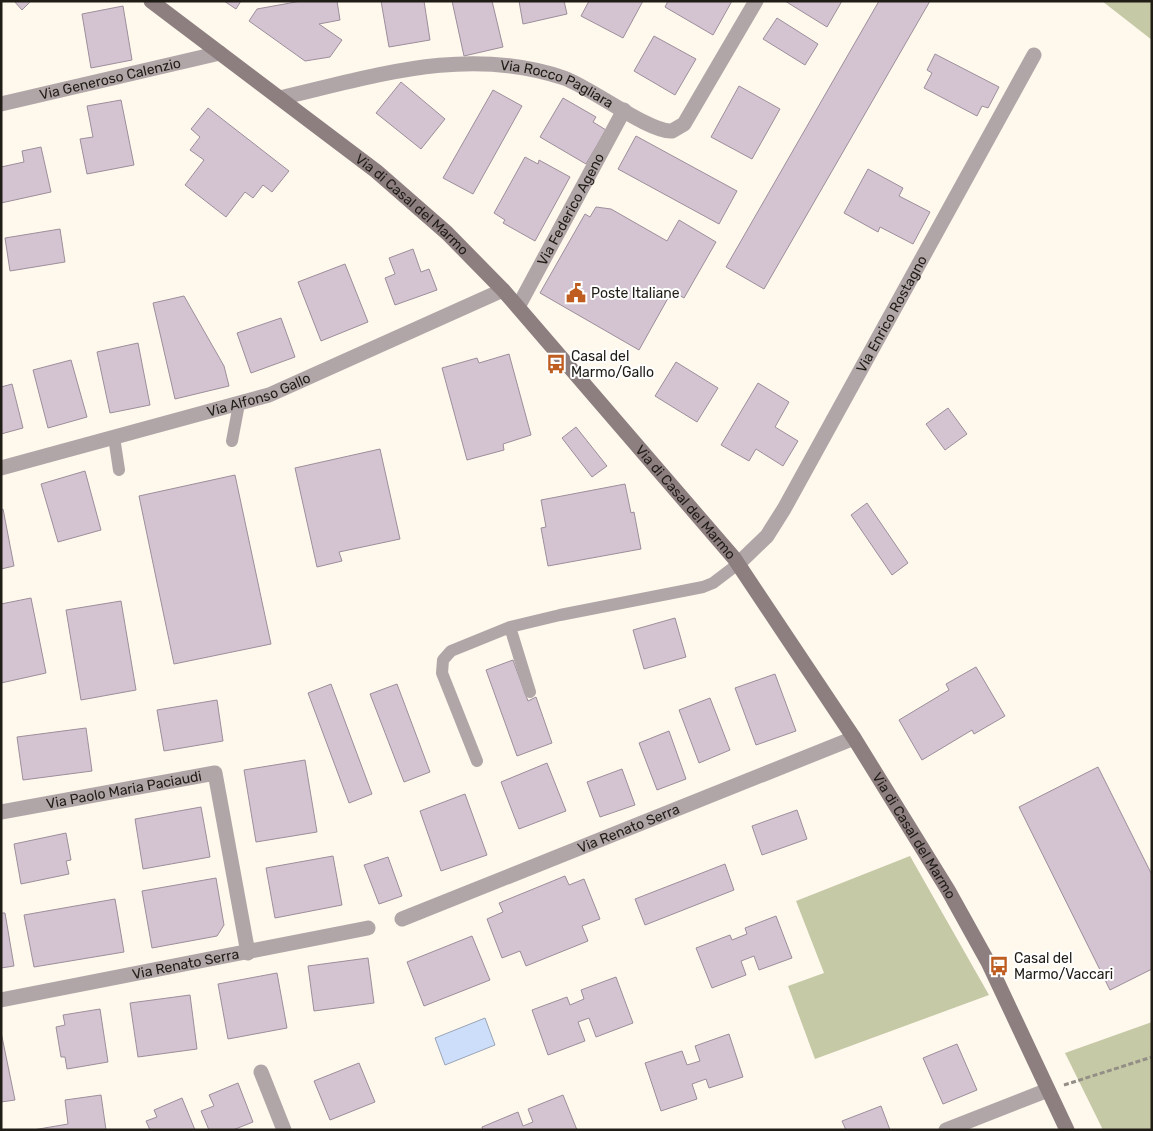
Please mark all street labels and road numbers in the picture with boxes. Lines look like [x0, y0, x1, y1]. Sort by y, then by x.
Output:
street label: Via Generoso Calenzio [38, 54, 183, 104]
street label: Via Rocco Pagliara [499, 57, 616, 112]
street label: Via di Casal del Marmo [352, 150, 472, 259]
street label: Via Federico Ageno [534, 150, 608, 269]
street label: Via Enrico Rostagno [853, 253, 931, 376]
street label: Via Alfonso Gallo [205, 369, 313, 421]
street label: Via di Casal del Marmo [631, 442, 739, 563]
street label: Via Paolo Maria Paciaudi [45, 768, 203, 813]
street label: Via di Casal del Marmo [868, 770, 959, 902]
street label: Via Renato Serra [575, 801, 682, 857]
street label: Via Renato Serra [131, 946, 241, 983]

